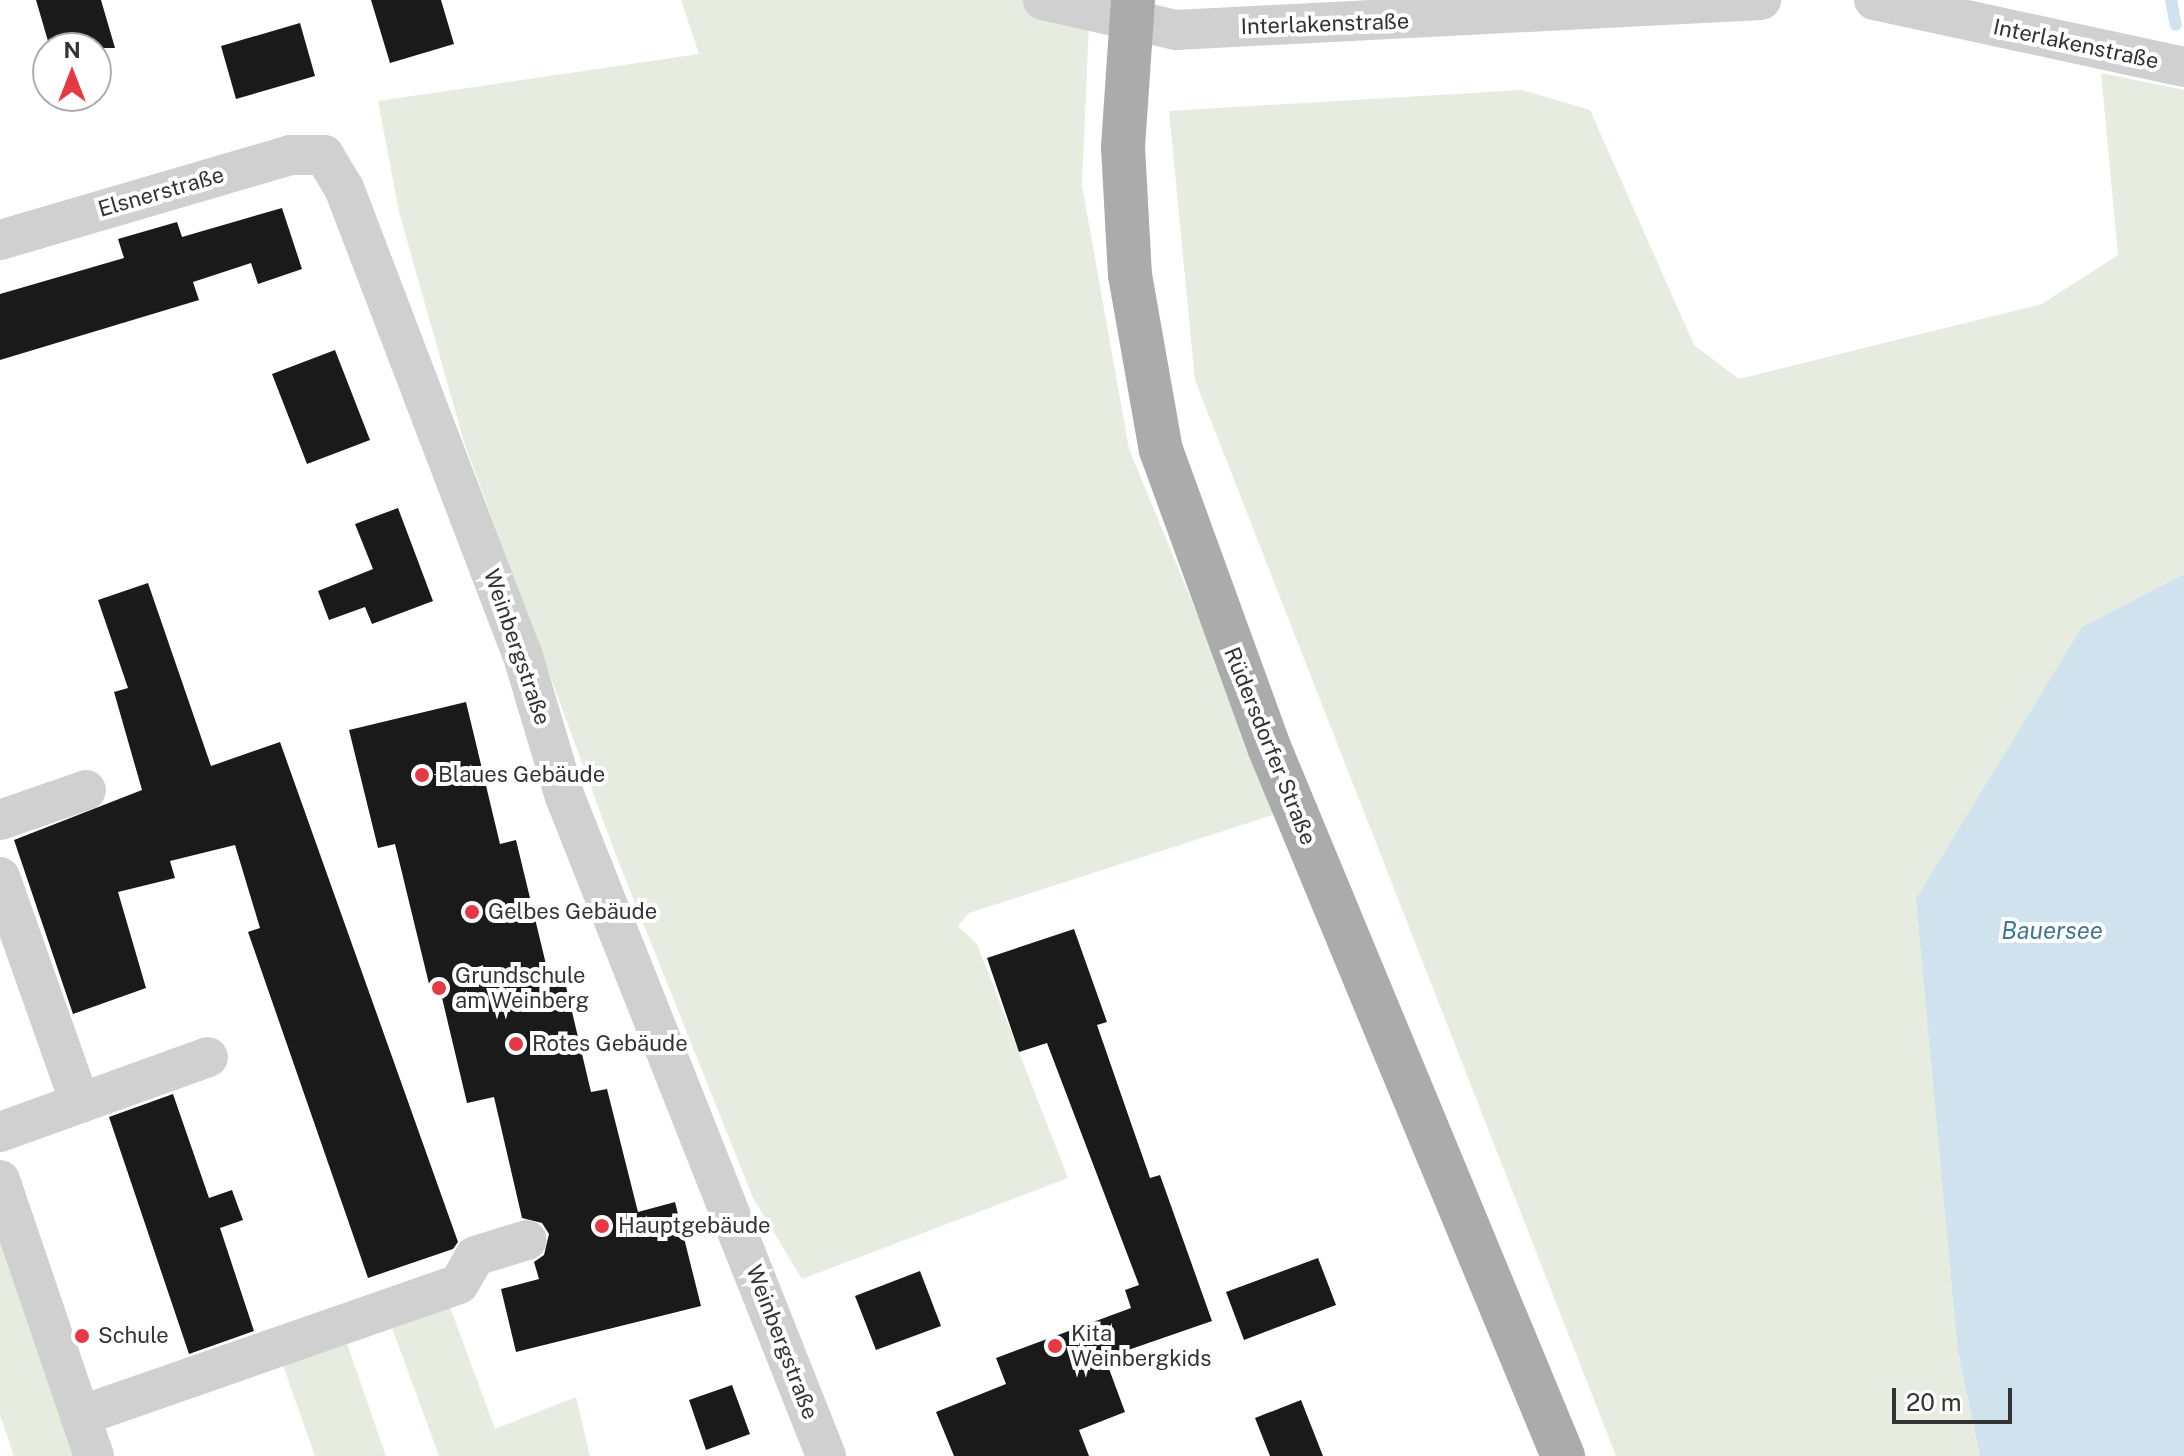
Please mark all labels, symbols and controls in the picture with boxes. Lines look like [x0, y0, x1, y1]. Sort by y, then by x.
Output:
street label: Interlakenstraße [1240, 8, 1410, 40]
street label: Interlakenstraße [1991, 14, 2161, 74]
north arrow [32, 32, 112, 112]
text: N [63, 37, 81, 63]
street label: Elsnerstraße [95, 161, 227, 223]
street label: Weinbergstraße [478, 566, 556, 728]
street label: Rüdersdorfer Straße [1218, 643, 1322, 849]
place label: Blaues Gebäude [438, 762, 605, 788]
marker: Blaues Gebäude [413, 766, 431, 784]
place label: Gelbes Gebäude [488, 899, 657, 925]
marker: Gelbes Gebäude [463, 903, 481, 921]
water label: Bauersee [2001, 917, 2103, 945]
place label: Grundschule am Weinberg [455, 962, 590, 1014]
marker: Grundschule am Weinberg [430, 979, 448, 997]
place label: Rotes Gebäude [532, 1031, 688, 1057]
marker: Rotes Gebäude [507, 1035, 525, 1053]
place label: Hauptgebäude [618, 1213, 771, 1239]
marker: Hauptgebäude [593, 1217, 611, 1235]
street label: Weinbergstraße [740, 1261, 824, 1423]
place label: Kita Weinbergkids [1071, 1320, 1211, 1372]
place label: Schule [98, 1323, 169, 1349]
marker: Schule [73, 1327, 91, 1345]
marker: Kita Weinbergkids [1046, 1337, 1064, 1355]
scale bar [1896, 1372, 2016, 1422]
text: 20 m [1906, 1388, 1962, 1416]

